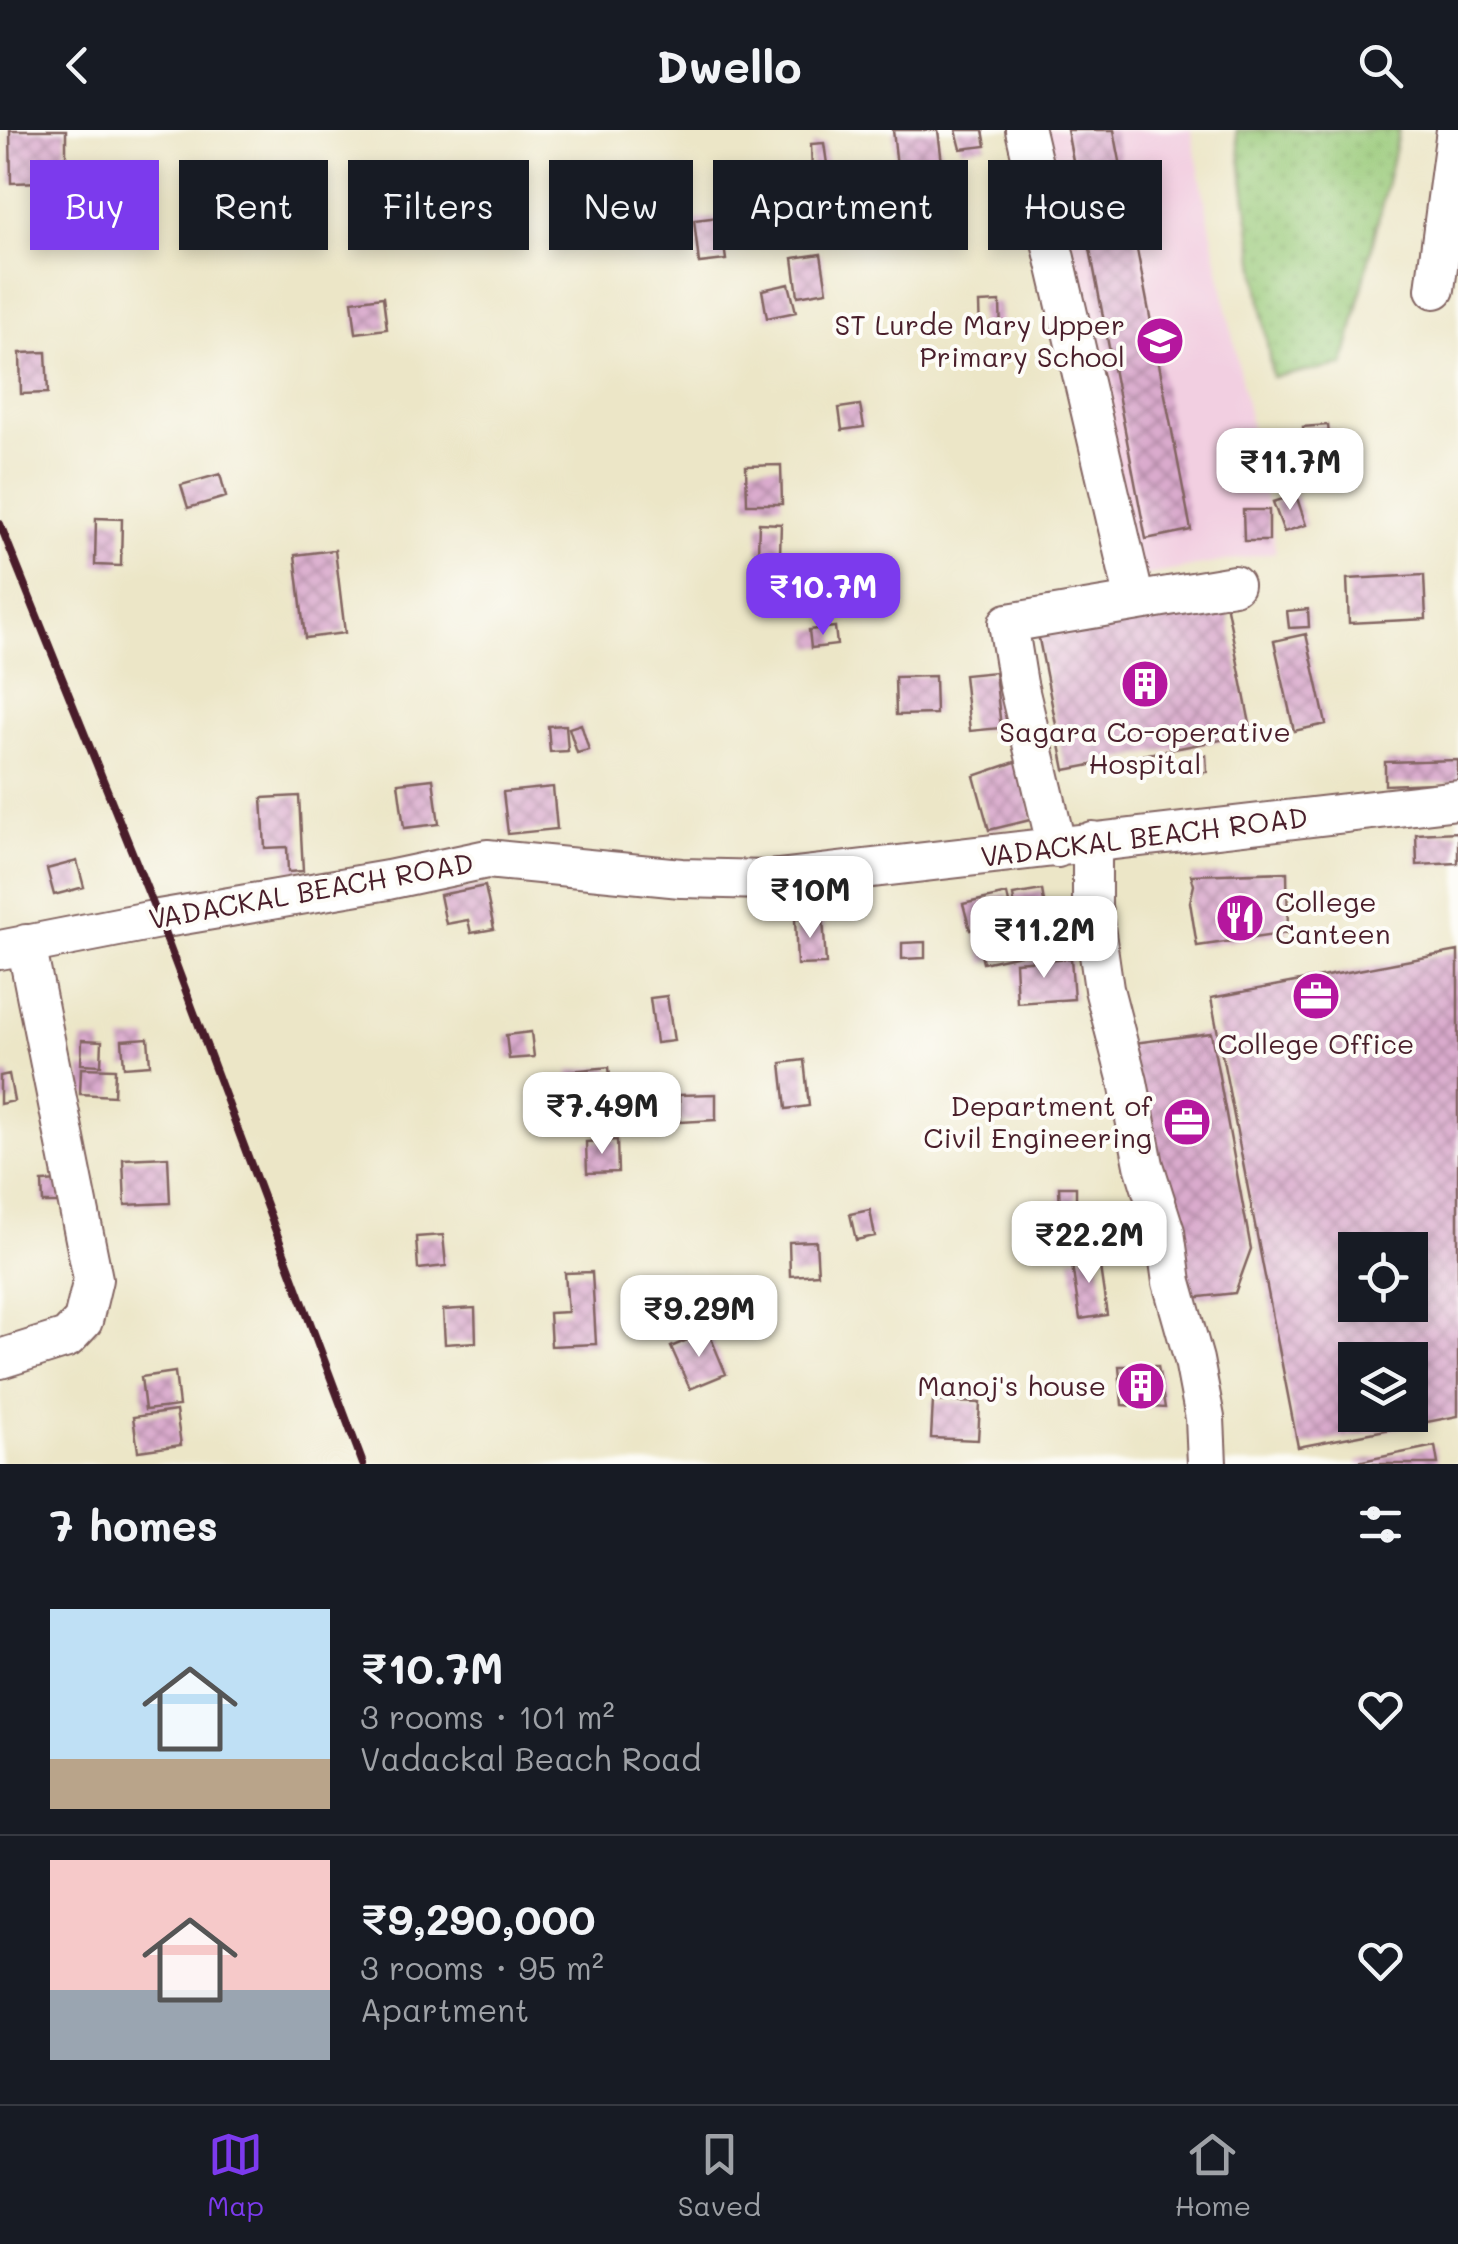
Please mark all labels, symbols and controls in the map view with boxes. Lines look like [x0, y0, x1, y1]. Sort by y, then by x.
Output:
text: Dwello [656, 36, 802, 94]
icon: back [50, 38, 105, 93]
icon: search [1353, 38, 1408, 93]
chip: Buy [30, 160, 159, 250]
chip: Rent [179, 160, 328, 250]
chip: Filters [348, 160, 529, 250]
chip: New [549, 160, 693, 250]
chip: Apartment [713, 160, 968, 250]
chip: House [988, 160, 1162, 250]
place label: ST Lurde Mary Upper Primary School [835, 306, 1125, 374]
school or university icon: ST Lurde Mary Upper Primary School [1134, 315, 1186, 367]
pin: ₹11.7M [1209, 428, 1371, 513]
text: ₹11.7M [1238, 439, 1342, 481]
pin: ₹10.7M [742, 553, 904, 638]
text: ₹10.7M [768, 564, 878, 606]
building icon: Sagara Co-operative Hospital [1119, 658, 1171, 710]
place label: Sagara Co-operative Hospital [999, 713, 1291, 781]
street label: VADACKAL BEACH ROAD [978, 798, 1309, 874]
street label: VADACKAL BEACH ROAD [146, 844, 476, 936]
pin: ₹10M [751, 856, 869, 941]
text: ₹10M [769, 867, 851, 909]
place label: College Canteen [1275, 883, 1390, 951]
restaurant icon: College Canteen [1214, 892, 1266, 944]
pin: ₹11.2M [963, 896, 1125, 981]
text: ₹11.2M [992, 907, 1096, 949]
office icon: College Office [1290, 970, 1342, 1022]
place label: College Office [1218, 1025, 1414, 1061]
pin: ₹7.49M [521, 1072, 683, 1157]
text: ₹7.49M [545, 1083, 659, 1125]
place label: Department of Civil Engineering [923, 1087, 1153, 1155]
office icon: Department of Civil Engineering [1161, 1096, 1213, 1148]
pin: ₹22.2M [1008, 1201, 1170, 1286]
text: ₹22.2M [1034, 1212, 1144, 1254]
map controls [1338, 1232, 1428, 1432]
button: locate [1338, 1232, 1428, 1322]
pin: ₹9.29M [618, 1275, 780, 1360]
text: ₹9.29M [642, 1286, 756, 1328]
button: layers [1338, 1342, 1428, 1432]
building icon: Manoj's house [1115, 1360, 1167, 1412]
place label: Manoj's house [917, 1367, 1106, 1403]
text: 7 homes [50, 1497, 218, 1552]
icon: filters [1353, 1497, 1408, 1552]
text: ₹10.7M [360, 1640, 504, 1695]
icon: home [130, 1649, 250, 1769]
icon: heart [1353, 1682, 1408, 1737]
text: 3 rooms · 101 m² [360, 1695, 615, 1737]
text: Vadackal Beach Road [360, 1737, 701, 1779]
text: ₹9,290,000 [360, 1891, 596, 1946]
icon: home [130, 1900, 250, 2020]
icon: heart [1353, 1933, 1408, 1988]
text: 3 rooms · 95 m² [360, 1946, 604, 1988]
text: Apartment [360, 1988, 529, 2030]
tab: Map [207, 2127, 264, 2223]
tab: Saved [678, 2127, 761, 2223]
tab: Home [1175, 2127, 1251, 2223]

